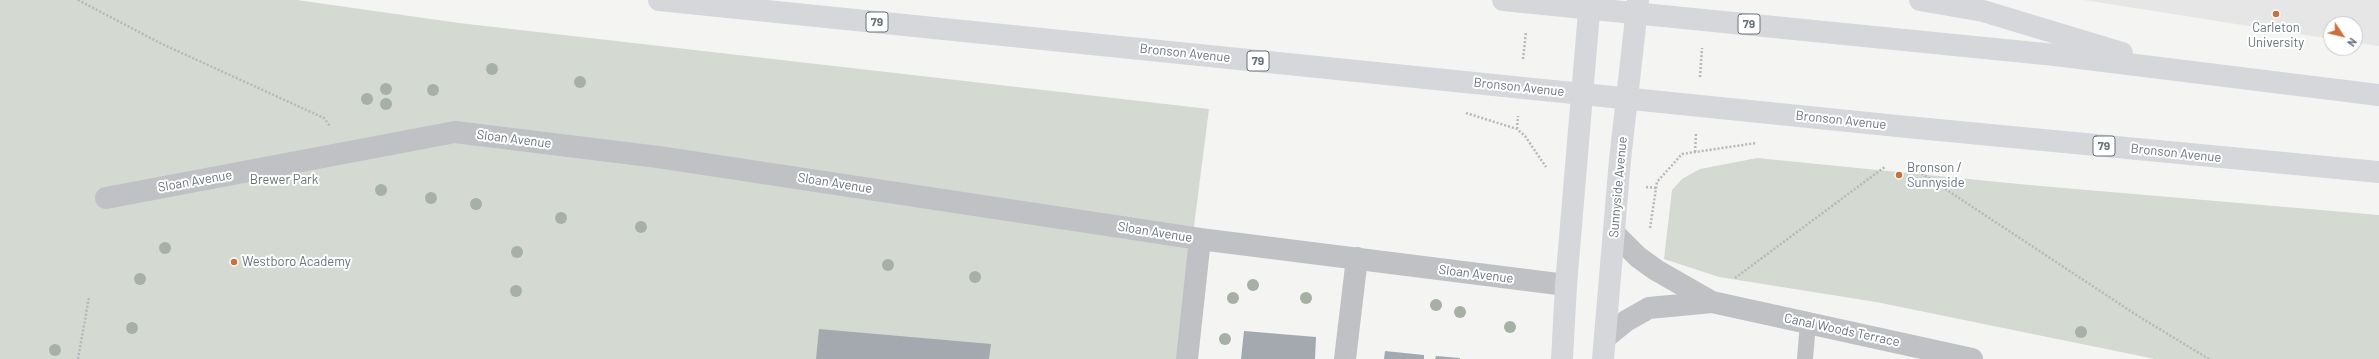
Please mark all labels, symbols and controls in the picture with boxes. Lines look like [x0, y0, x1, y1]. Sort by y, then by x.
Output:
marker: Carleton University [2271, 9, 2281, 19]
road number: 79 [866, 12, 888, 32]
road number: 79 [1738, 14, 1760, 34]
north arrow [2323, 16, 2363, 56]
place label: Carleton University [2248, 20, 2304, 51]
text: N [2345, 36, 2360, 49]
street label: Bronson Avenue [1139, 40, 1231, 66]
road number: 79 [1247, 51, 1269, 71]
street label: Bronson Avenue [1473, 74, 1565, 100]
street label: Bronson Avenue [1795, 107, 1887, 133]
street label: Sloan Avenue [476, 127, 552, 151]
street label: Sunnyside Avenue [1606, 136, 1630, 238]
road number: 79 [2093, 136, 2115, 156]
street label: Bronson Avenue [2130, 140, 2222, 166]
place label: Bronson / Sunnyside [1907, 160, 1965, 191]
street label: Sloan Avenue [157, 167, 233, 195]
street label: Sloan Avenue [797, 169, 873, 197]
marker: Bronson / Sunnyside [1894, 170, 1904, 180]
park label: Brewer Park [250, 172, 318, 188]
street label: Sloan Avenue [1117, 218, 1193, 246]
place label: Westboro Academy [242, 254, 351, 270]
marker: Westboro Academy [229, 257, 239, 267]
street label: Sloan Avenue [1438, 262, 1514, 286]
street label: Canal Woods Terrace [1783, 310, 1901, 350]

